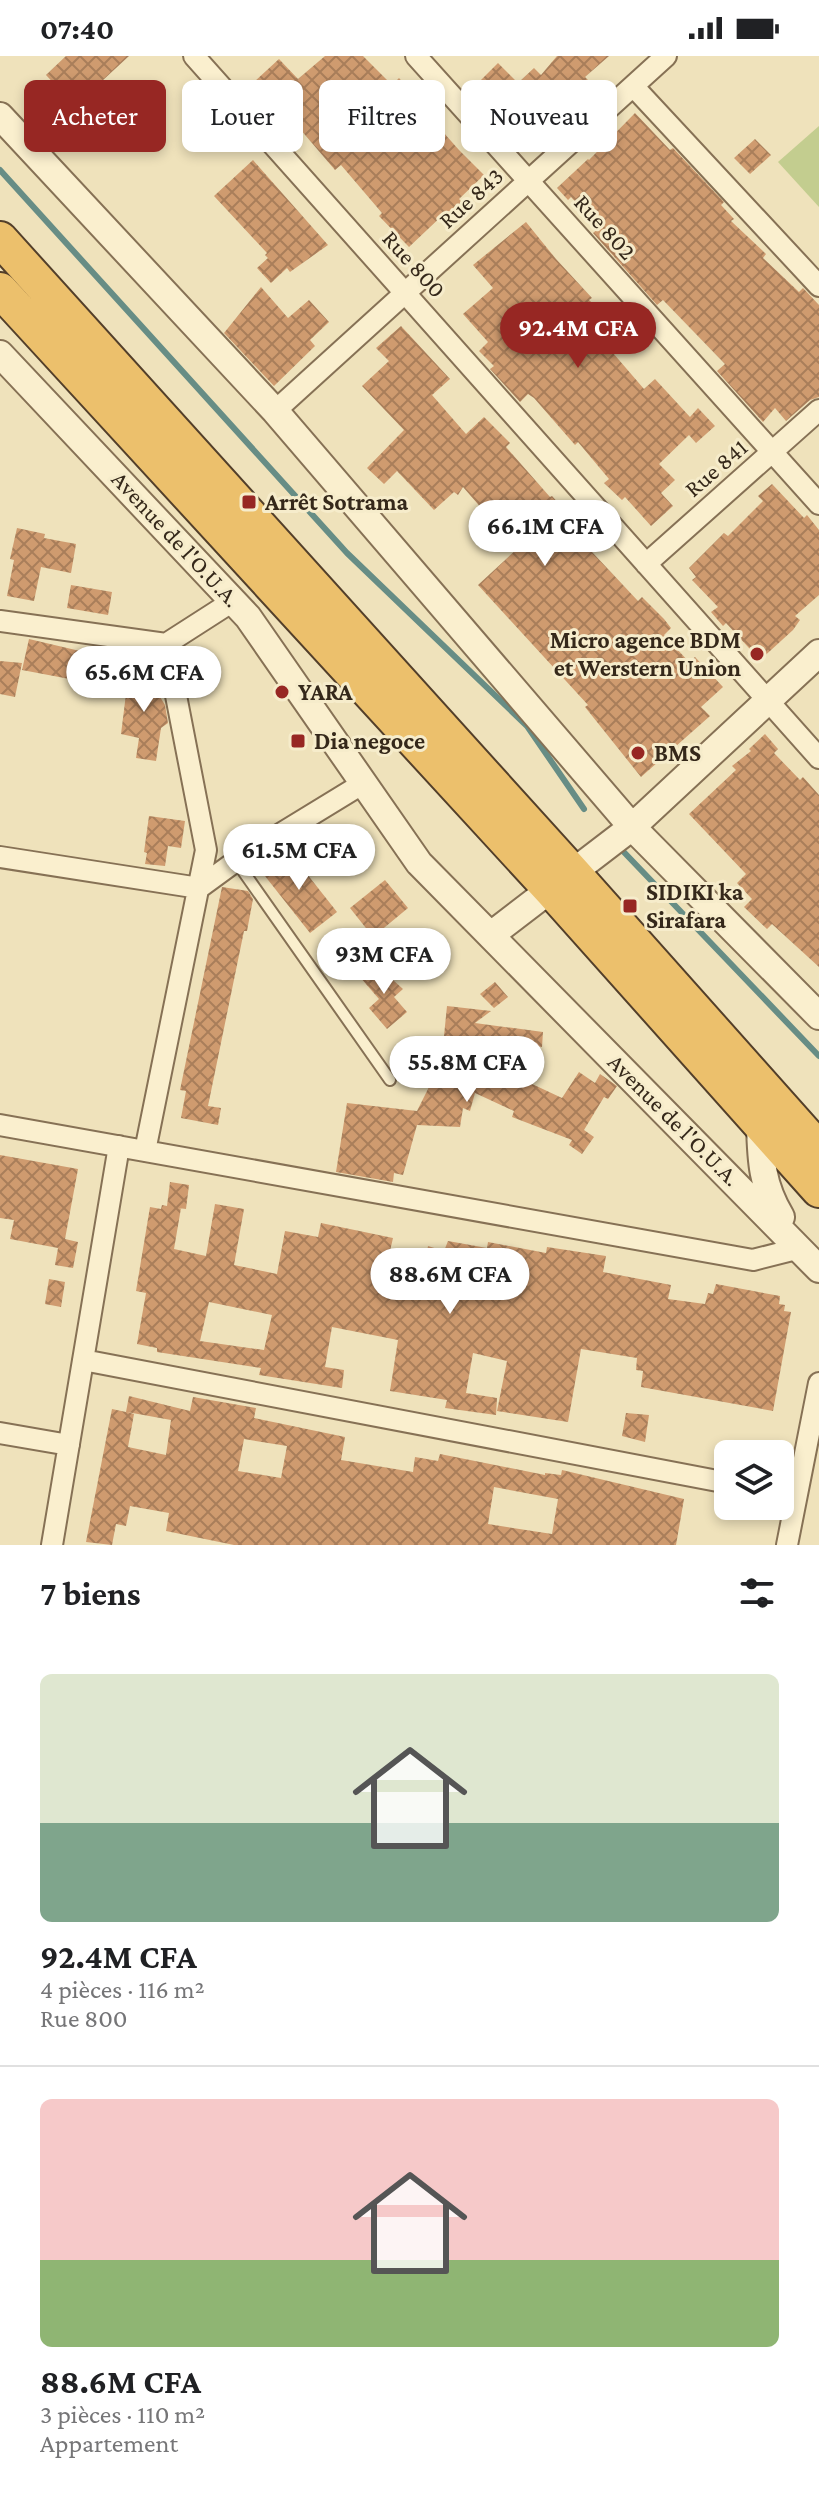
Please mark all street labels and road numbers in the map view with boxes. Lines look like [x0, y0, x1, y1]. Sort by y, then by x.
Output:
street label: Rue 843 [433, 162, 508, 233]
street label: Rue 802 [569, 188, 642, 265]
street label: Rue 800 [377, 225, 451, 303]
street label: Rue 841 [679, 433, 752, 502]
street label: Avenue de l'O.U.A. [107, 465, 246, 612]
street label: Avenue de l'O.U.A. [603, 1048, 746, 1191]

